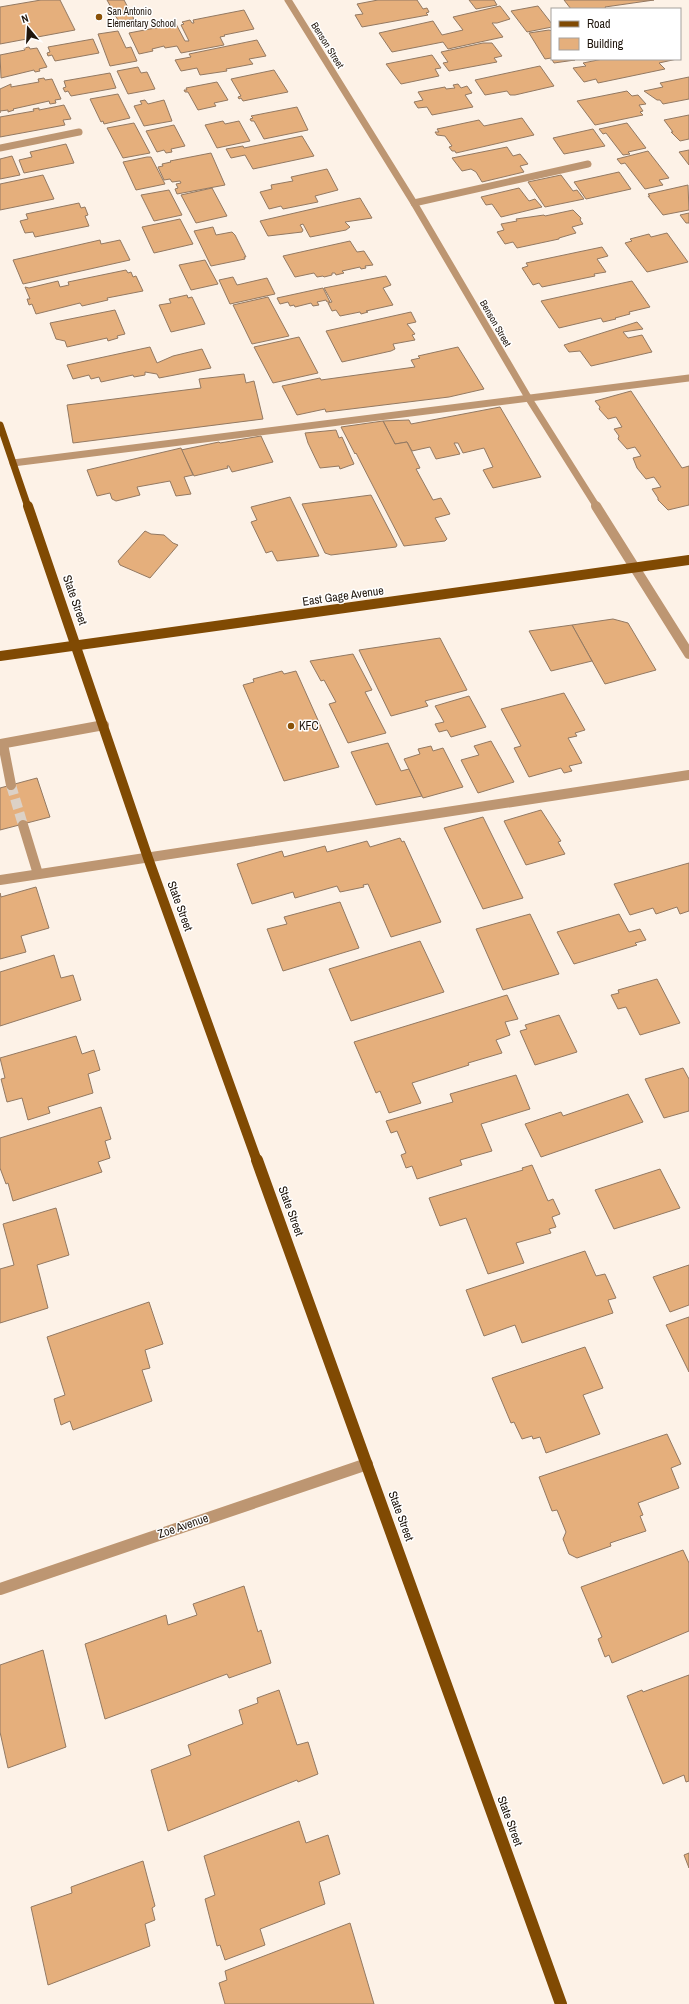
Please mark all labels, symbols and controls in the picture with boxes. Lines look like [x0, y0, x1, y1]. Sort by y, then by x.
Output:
place label: San Antonio Elementary School [107, 5, 176, 30]
north arrow [8, 8, 48, 48]
legend [551, 8, 681, 60]
text: N [20, 11, 30, 26]
marker: San Antonio Elementary School [94, 12, 104, 22]
text: Road [587, 16, 611, 32]
street label: Benson Street [308, 20, 347, 71]
text: Building [587, 36, 624, 52]
street label: Benson Street [477, 297, 515, 350]
street label: State Street [59, 573, 91, 627]
street label: East Gage Avenue [301, 582, 385, 610]
place label: KFC [299, 718, 319, 734]
marker: KFC [286, 721, 296, 731]
street label: State Street [164, 879, 196, 933]
street label: State Street [275, 1184, 307, 1238]
street label: State Street [385, 1489, 417, 1543]
street label: Zoe Avenue [156, 1510, 210, 1542]
street label: State Street [494, 1794, 526, 1848]

